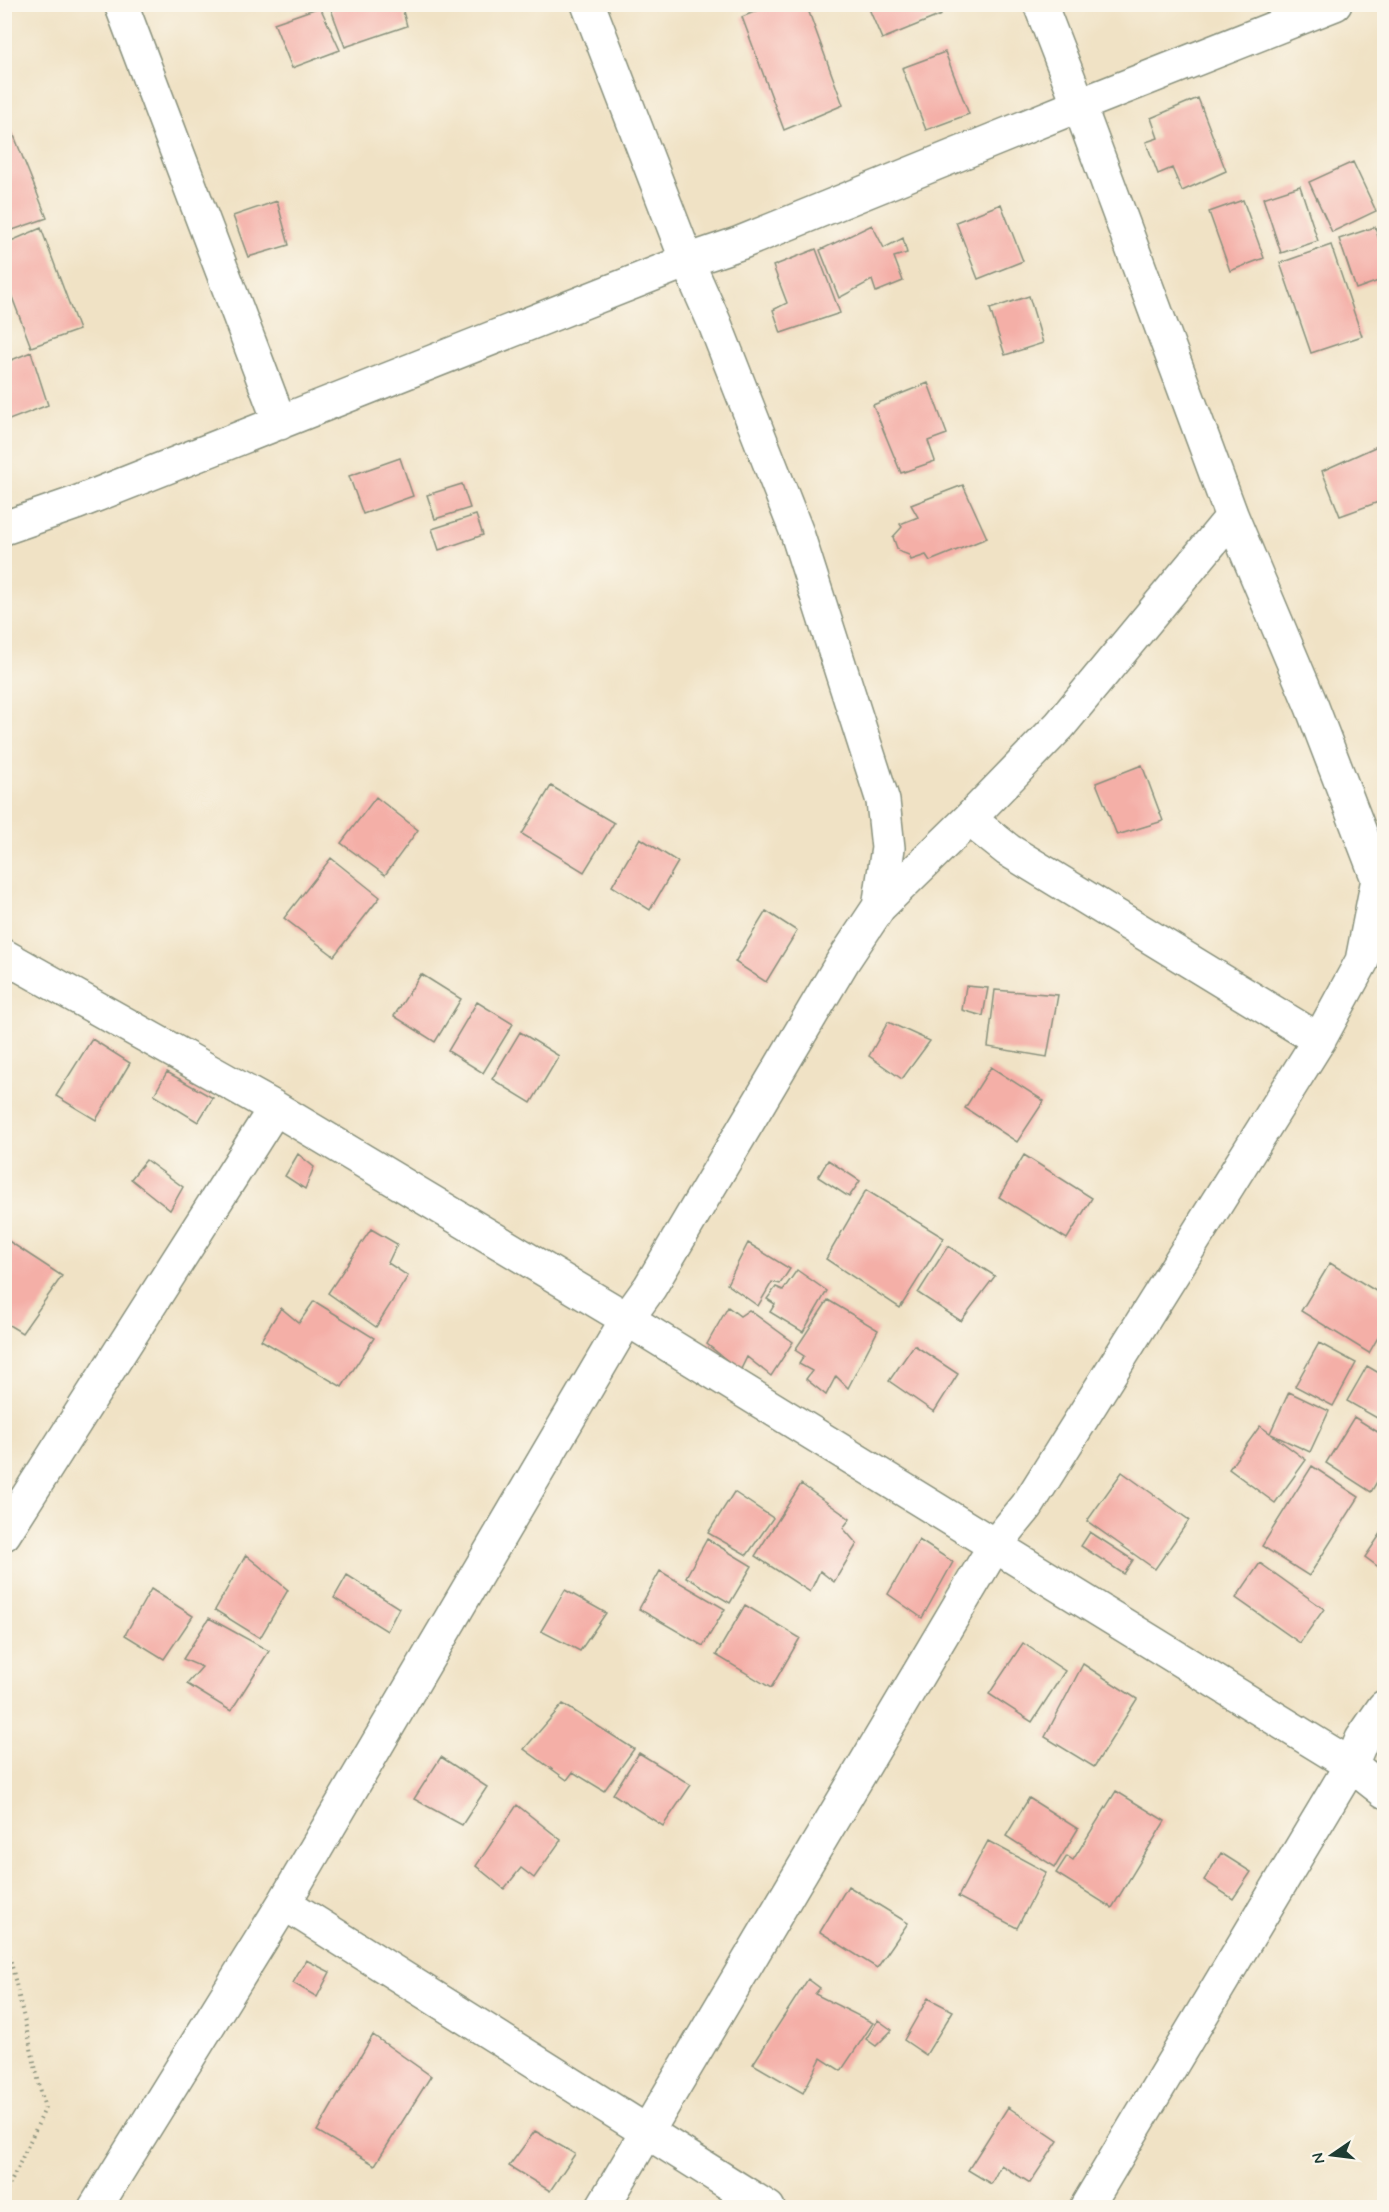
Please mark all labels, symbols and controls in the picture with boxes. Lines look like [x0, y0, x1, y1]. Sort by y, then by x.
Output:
north arrow [1302, 2125, 1362, 2185]
text: N [1307, 2151, 1330, 2166]

